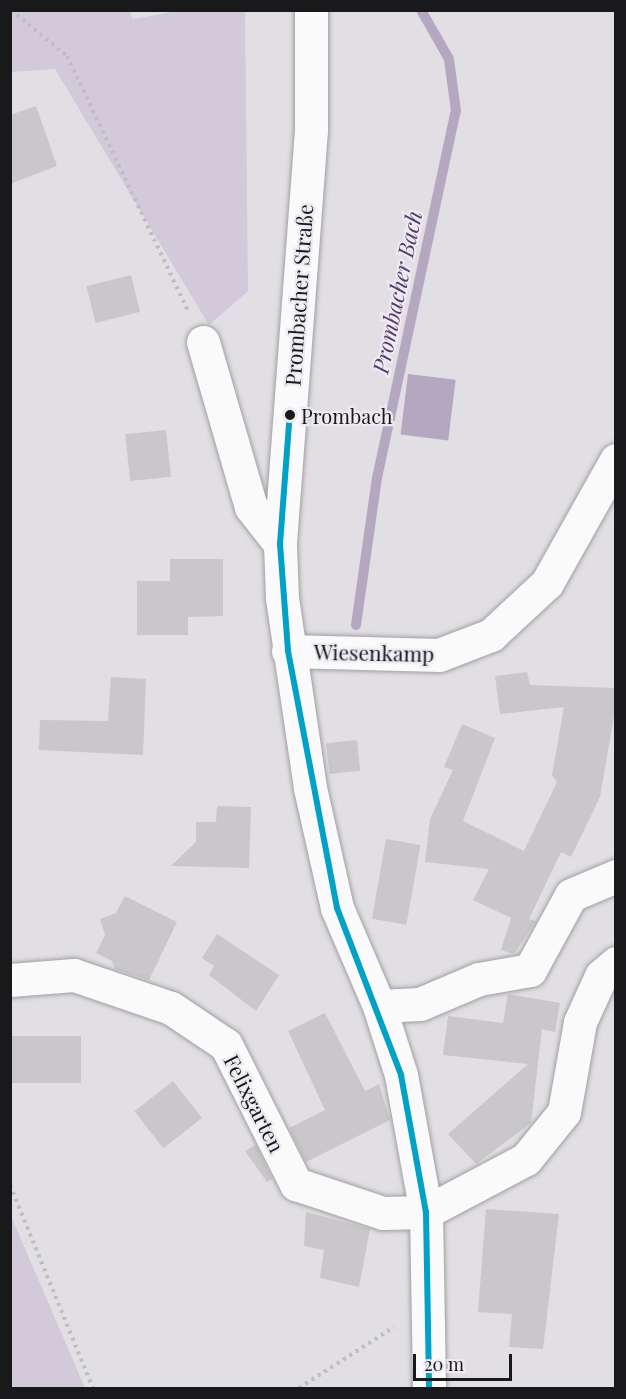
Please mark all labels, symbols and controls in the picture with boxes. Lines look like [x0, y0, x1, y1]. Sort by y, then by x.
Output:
street label: Prombacher Straße [279, 203, 317, 387]
water label: Prombacher Bach [367, 208, 427, 376]
place label: Prombach [301, 403, 393, 427]
marker: Prombach [284, 409, 296, 421]
street label: Wiesenkamp [314, 638, 434, 666]
street label: Felixgarten [220, 1050, 290, 1156]
scale bar [416, 1342, 515, 1380]
text: 20 m [424, 1352, 464, 1376]

